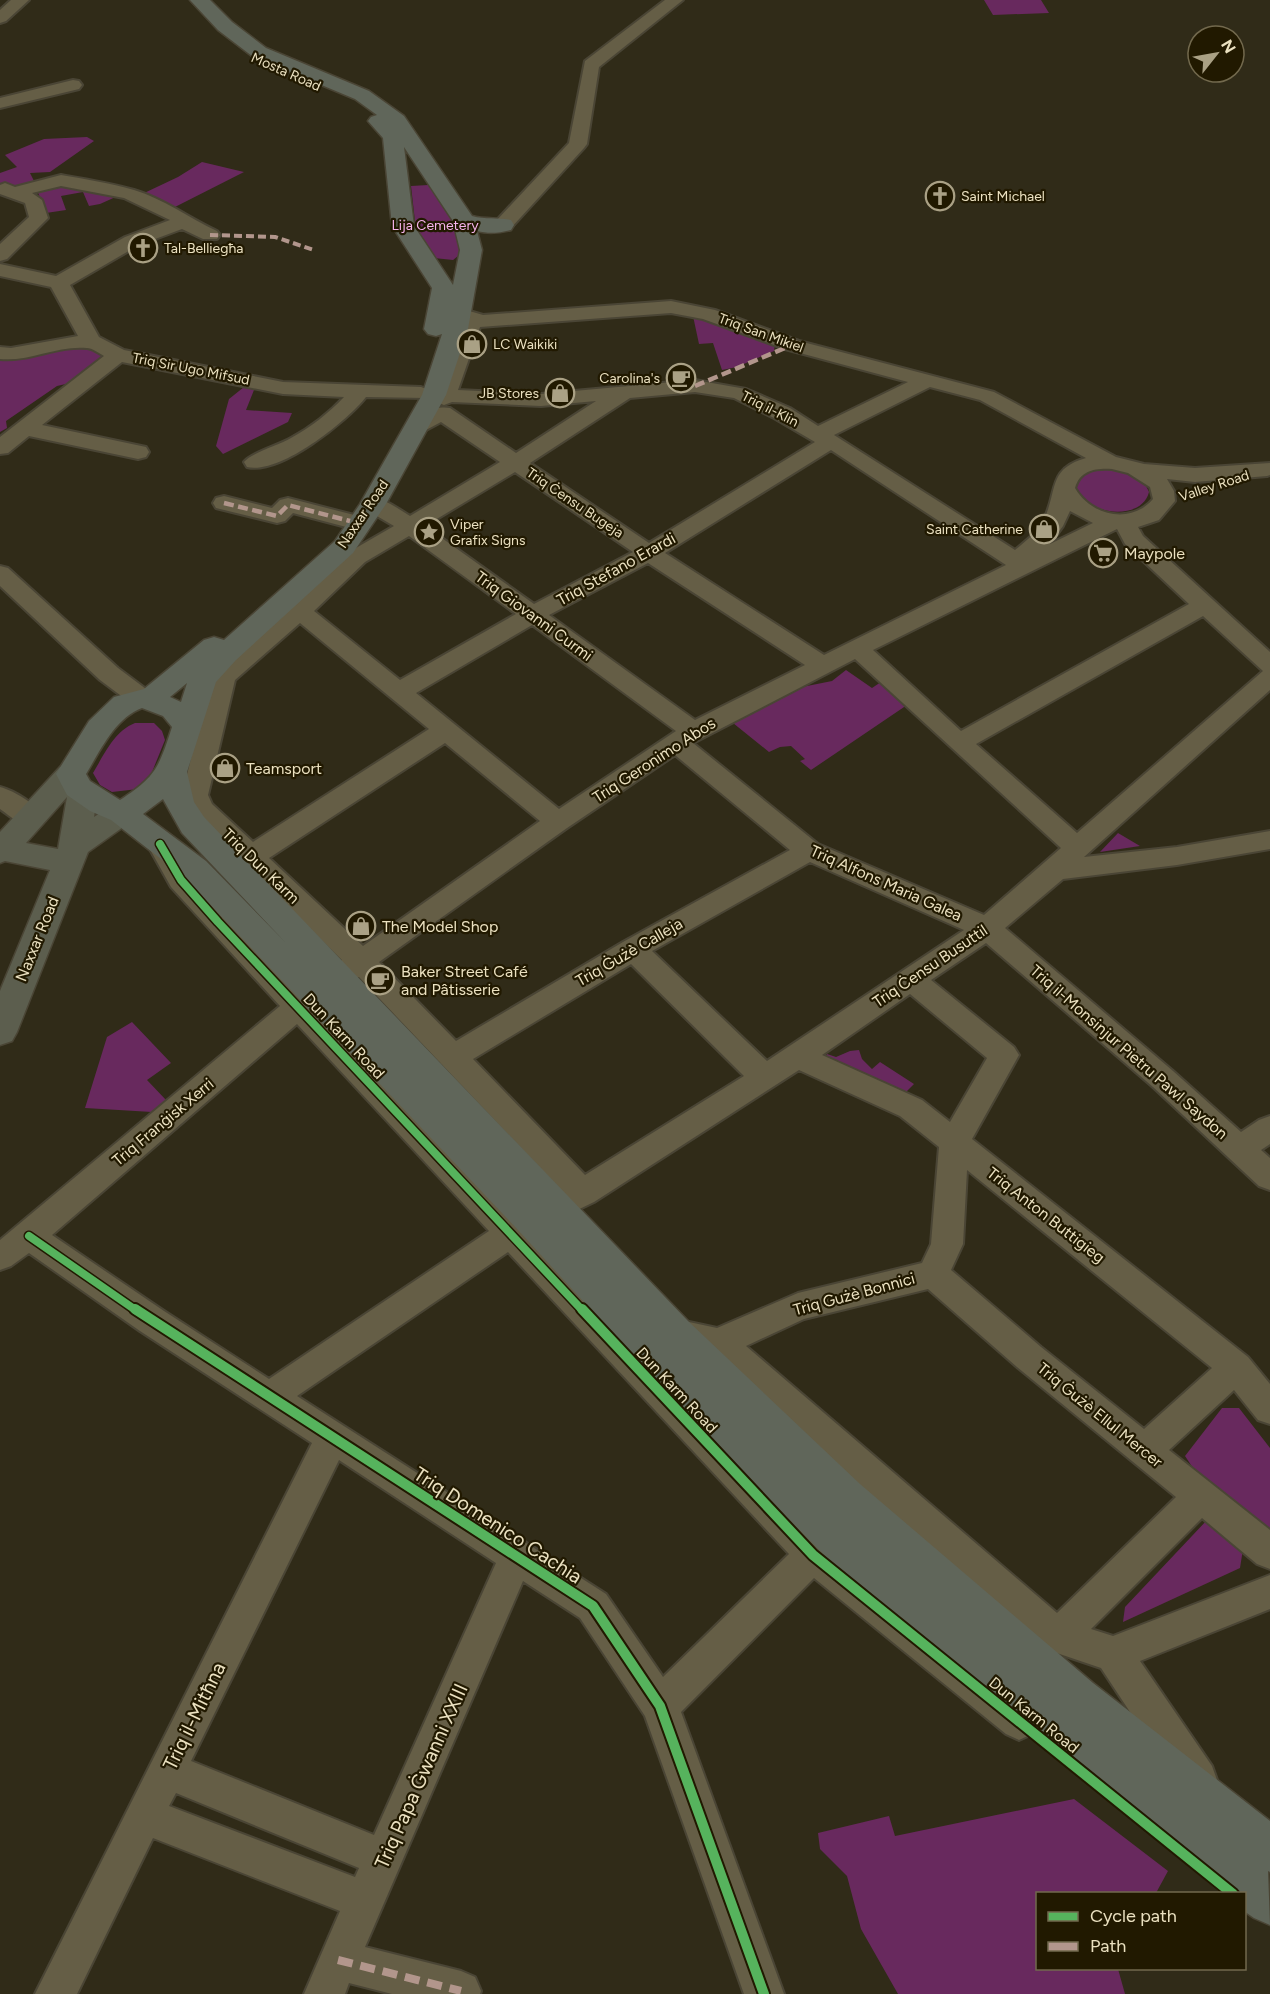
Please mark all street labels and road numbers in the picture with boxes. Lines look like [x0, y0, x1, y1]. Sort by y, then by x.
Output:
street label: Mosta Road [248, 49, 324, 95]
street label: Triq San Mikiel [716, 310, 806, 356]
street label: Triq Sir Ugo Mifsud [131, 349, 251, 389]
street label: Triq il-Klin [739, 387, 801, 431]
street label: Triq Ċensu Bugeja [523, 464, 627, 542]
street label: Valley Road [1177, 467, 1251, 505]
street label: Naxxar Road [334, 477, 392, 551]
street label: Triq Stefano Erardi [553, 529, 679, 609]
street label: Triq Giovanni Curmi [472, 567, 596, 665]
street label: Triq Geronimo Abos [589, 713, 719, 807]
street label: Triq Dun Karm [218, 824, 304, 908]
street label: Triq Alfons Maria Galea [807, 841, 965, 925]
street label: Naxxar Road [11, 894, 63, 984]
street label: Triq Ġużè Calleja [572, 914, 686, 990]
street label: Triq Ċensu Busuttil [869, 921, 991, 1011]
street label: Triq il-Monsinjur Pietru Pawl Saydon [1026, 961, 1232, 1143]
street label: Dun Karm Road [299, 989, 389, 1083]
street label: Triq Franġisk Xerri [108, 1074, 218, 1170]
street label: Triq Anton Buttigieg [983, 1163, 1109, 1267]
street label: Triq Gużè Bonnici [791, 1269, 917, 1319]
street label: Dun Karm Road [632, 1343, 722, 1437]
street label: Triq Ġużè Ellul Mercer [1034, 1359, 1167, 1472]
street label: Triq Domenico Cachia [409, 1462, 587, 1588]
street label: Triq il-Mitħna [158, 1658, 230, 1774]
street label: Dun Karm Road [985, 1673, 1083, 1757]
street label: Triq Papa Ġwanni XXIII [369, 1680, 473, 1872]

